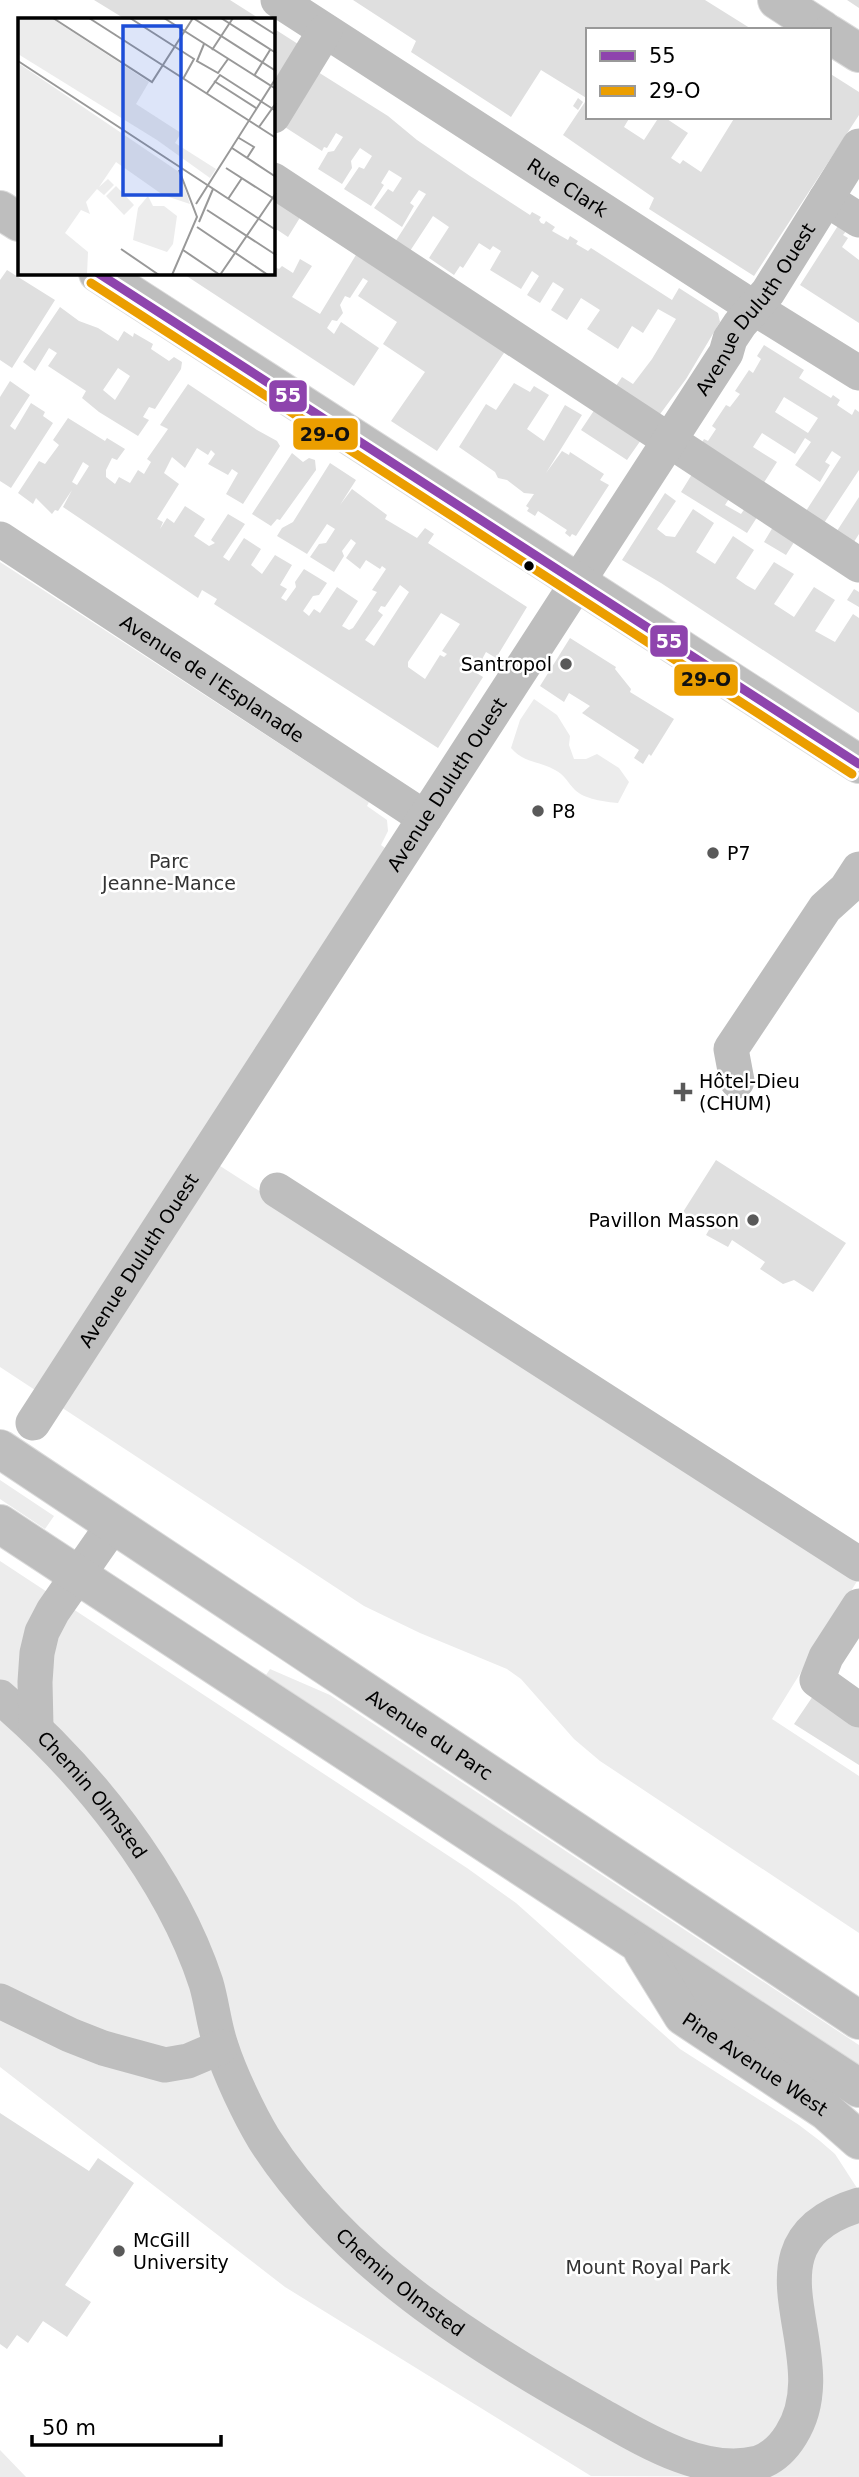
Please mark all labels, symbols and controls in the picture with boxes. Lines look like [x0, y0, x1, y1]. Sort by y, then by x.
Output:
inset map [18, 18, 275, 275]
legend [586, 28, 831, 119]
text: 55 [649, 44, 676, 68]
text: 29-O [649, 79, 700, 103]
street label: Rue Clark [523, 153, 612, 221]
street label: Avenue Duluth Ouest [691, 219, 819, 399]
line badge: 55 [268, 379, 308, 413]
text: 55 [275, 384, 301, 406]
line badge: 29-O [292, 417, 359, 451]
text: 29-O [300, 423, 350, 445]
unlabelled marker [522, 559, 536, 573]
street label: Avenue de l'Esplanade [116, 610, 308, 747]
line badge: 55 [649, 624, 689, 658]
text: 55 [656, 630, 682, 652]
place label: Santropol [461, 653, 552, 675]
marker: Santropol [558, 656, 574, 672]
line badge: 29-O [673, 663, 739, 697]
text: 29-O [681, 668, 731, 690]
street label: Avenue Duluth Ouest [382, 693, 511, 875]
place label: P8 [552, 800, 576, 822]
marker: P8 [530, 803, 546, 819]
place label: P7 [727, 842, 751, 864]
marker: P7 [705, 845, 721, 861]
park label: Parc Jeanne-Mance [101, 850, 236, 894]
place label: Hôtel-Dieu (CHUM) [699, 1070, 800, 1114]
marker: Hôtel-Dieu (CHUM) [673, 1082, 693, 1102]
street label: Avenue Duluth Ouest [74, 1169, 203, 1351]
place label: Pavillon Masson [588, 1209, 739, 1231]
marker: Pavillon Masson [745, 1212, 761, 1228]
street label: Avenue du Parc [362, 1685, 497, 1784]
street label: Chemin Olmsted [33, 1727, 152, 1863]
street label: Pine Avenue West [678, 2008, 832, 2120]
street label: Chemin Olmsted [332, 2224, 469, 2341]
place label: McGill University [133, 2229, 229, 2273]
marker: McGill University [111, 2243, 127, 2259]
park label: Mount Royal Park [566, 2256, 730, 2278]
scale bar [32, 2404, 220, 2448]
text: 50 m [42, 2416, 96, 2440]

